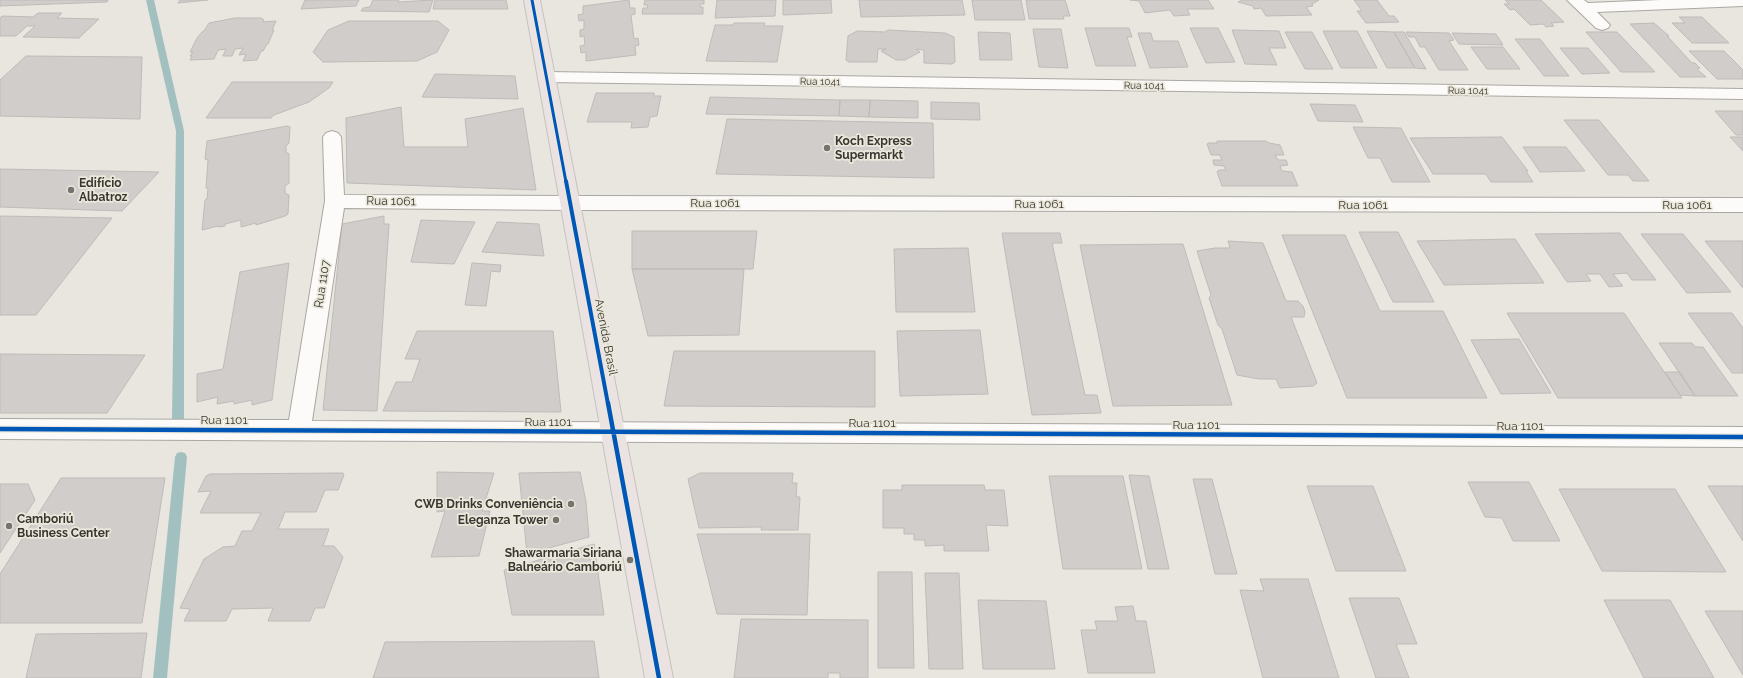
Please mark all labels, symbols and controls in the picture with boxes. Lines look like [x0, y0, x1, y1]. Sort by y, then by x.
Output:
street label: Rua 1041 [800, 76, 841, 87]
street label: Rua 1041 [1124, 80, 1165, 91]
street label: Rua 1041 [1448, 85, 1489, 96]
place label: Koch Express Supermarkt [835, 134, 912, 162]
marker: Koch Express Supermarkt [822, 143, 832, 153]
place label: Edifício Albatroz [79, 176, 128, 204]
marker: Edifício Albatroz [66, 185, 76, 195]
street label: Rua 1061 [366, 194, 416, 208]
street label: Rua 1061 [690, 196, 740, 210]
street label: Rua 1061 [1014, 197, 1064, 211]
street label: Rua 1061 [1338, 198, 1388, 212]
street label: Rua 1061 [1662, 198, 1712, 212]
street label: Rua 1107 [311, 258, 333, 309]
street label: Avenida Brasil [592, 297, 620, 377]
street label: Rua 1101 [200, 413, 248, 427]
street label: Rua 1101 [524, 415, 572, 429]
street label: Rua 1101 [848, 416, 896, 430]
street label: Rua 1101 [1172, 418, 1220, 432]
street label: Rua 1101 [1496, 419, 1544, 433]
place label: CWB Drinks Conveniência [415, 497, 563, 511]
marker: CWB Drinks Conveniência [566, 499, 576, 509]
place label: Camboriú Business Center [17, 512, 110, 540]
place label: Eleganza Tower [458, 513, 548, 527]
marker: Eleganza Tower [551, 515, 561, 525]
marker: Camboriú Business Center [4, 521, 14, 531]
place label: Shawarmaria Siriana Balneário Camboriú [505, 546, 622, 574]
marker: Shawarmaria Siriana Balneário Camboriú [625, 555, 635, 565]

